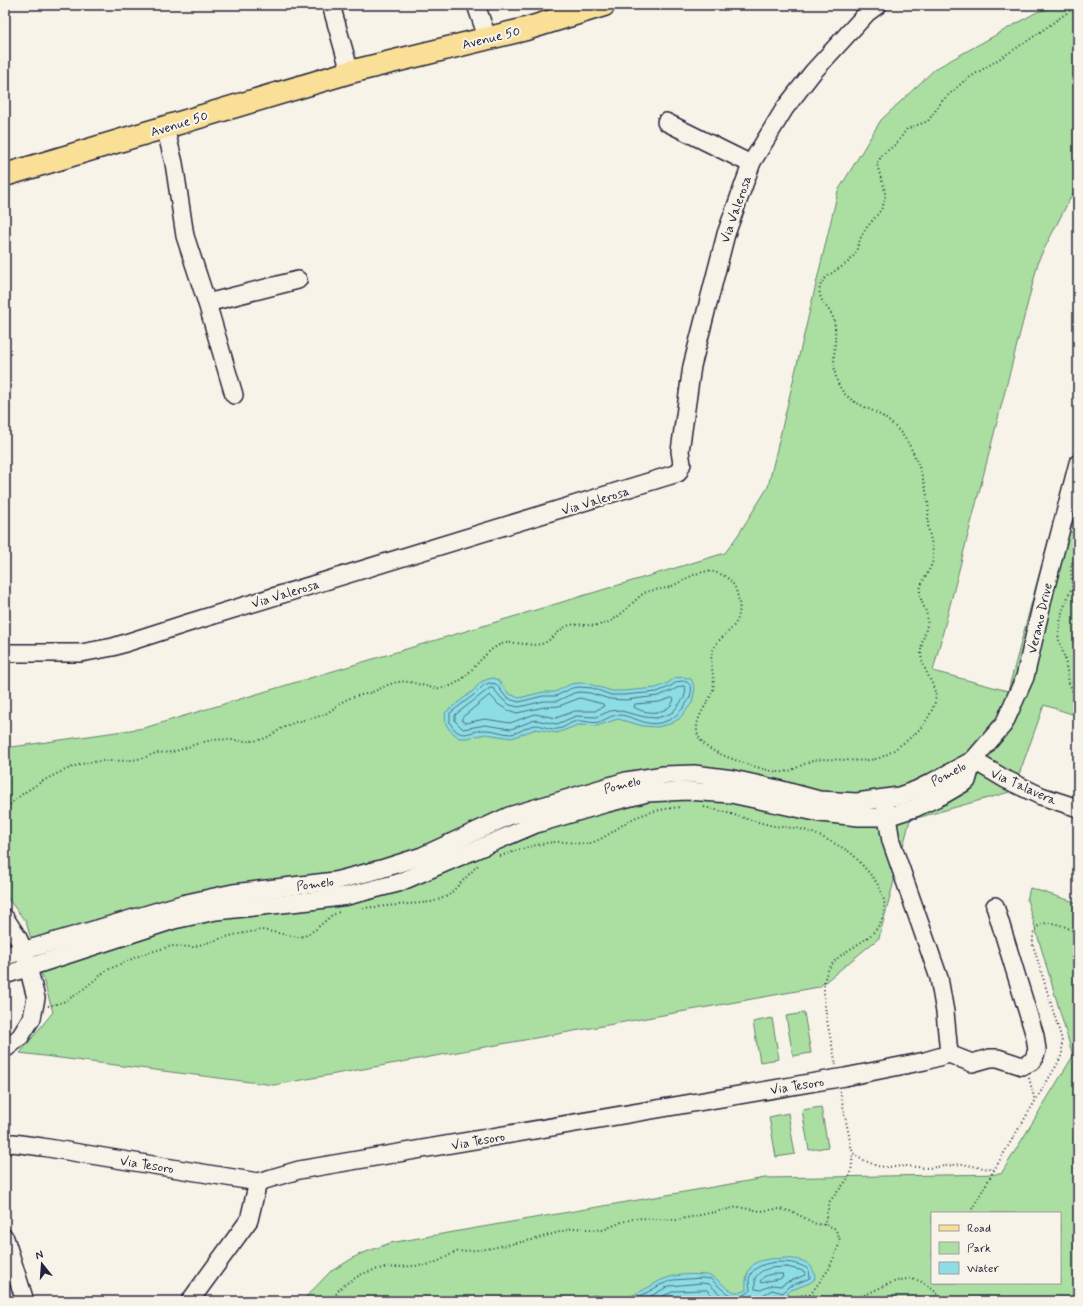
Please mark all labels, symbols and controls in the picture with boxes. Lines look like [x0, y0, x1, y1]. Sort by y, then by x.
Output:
street label: Avenue 50 [460, 23, 522, 54]
street label: Avenue 50 [149, 108, 210, 141]
street label: Via Valerosa [717, 173, 756, 245]
street label: Via Valerosa [560, 483, 632, 520]
street label: Via Valerosa [250, 576, 322, 613]
street label: Verano Drive [1024, 581, 1057, 655]
street label: Pomelo [928, 758, 969, 791]
street label: Via Talavera [988, 765, 1059, 810]
street label: Pomelo [602, 773, 643, 798]
street label: Pomelo [295, 873, 335, 896]
street label: Via Tesoro [769, 1074, 825, 1099]
street label: Via Tesoro [450, 1128, 506, 1155]
street label: Via Tesoro [119, 1153, 175, 1178]
legend [931, 1212, 1061, 1284]
text: Road [967, 1221, 991, 1237]
text: Park [967, 1241, 991, 1257]
north arrow [22, 1244, 62, 1284]
text: N [34, 1248, 45, 1263]
text: Water [967, 1261, 999, 1277]

